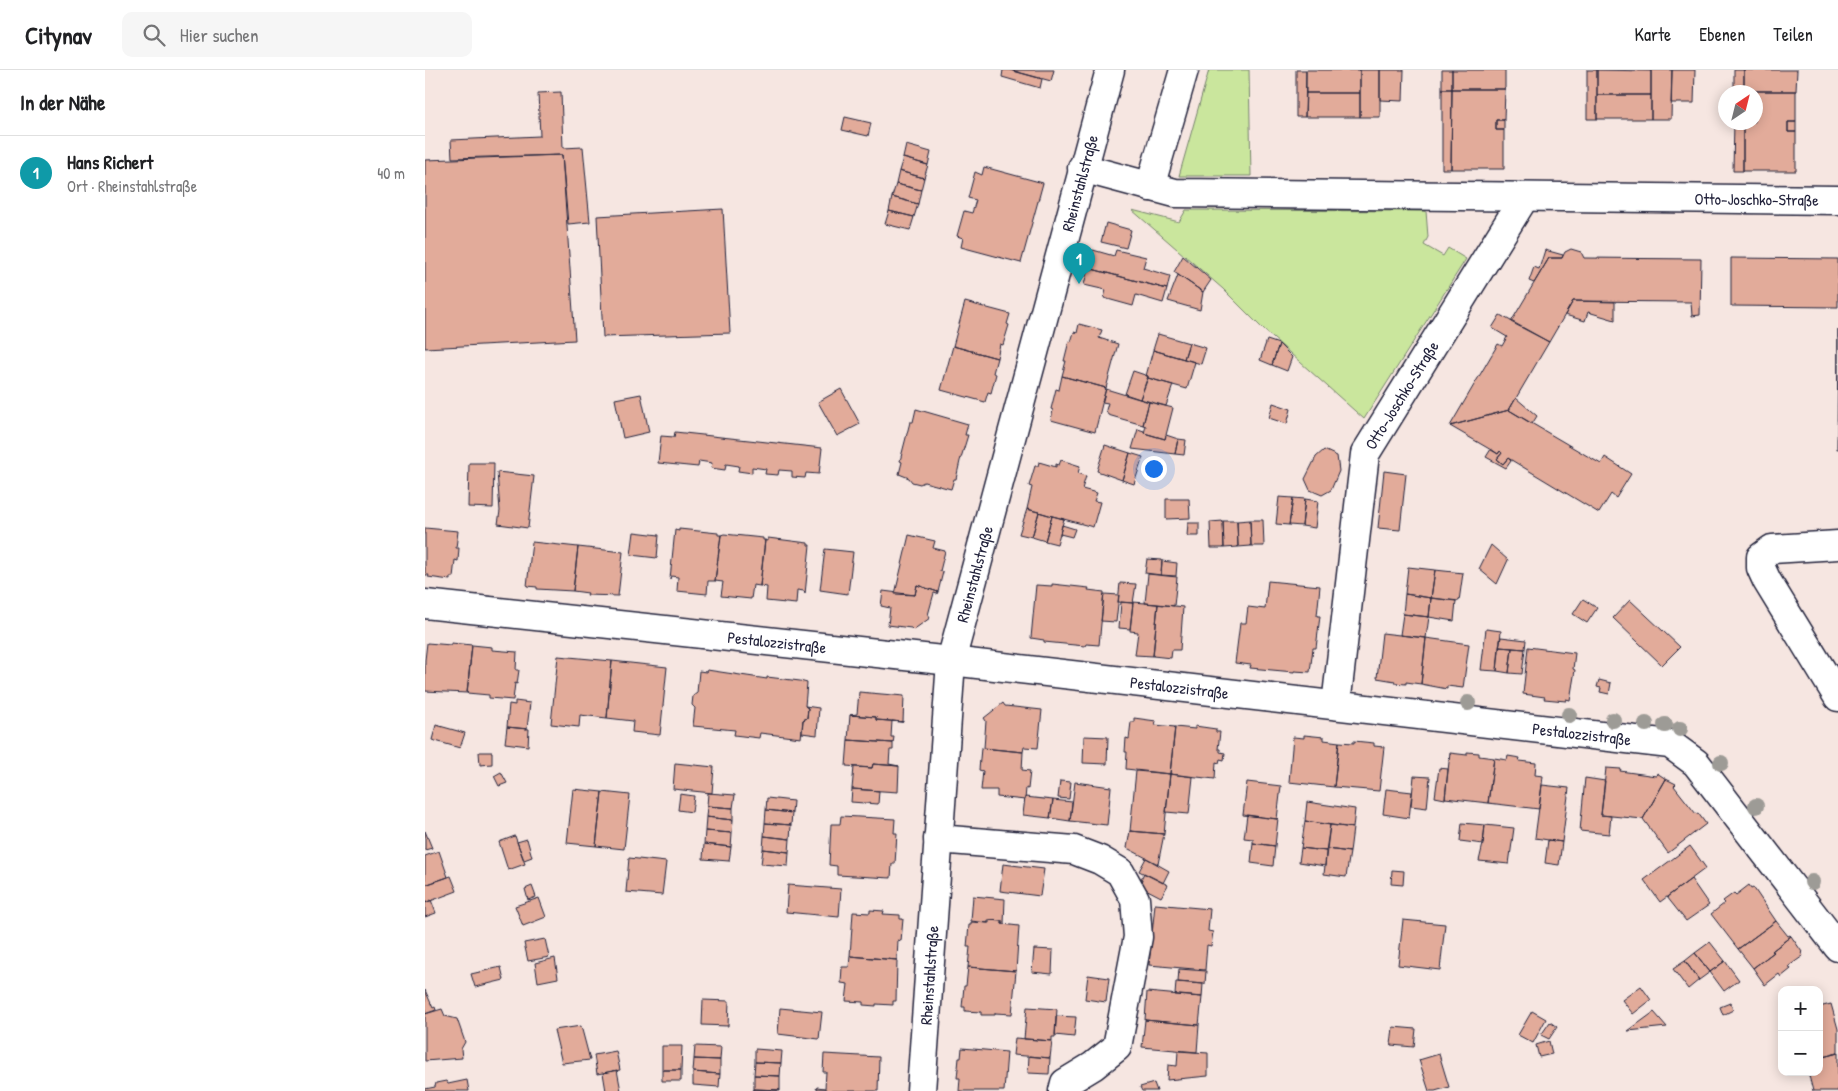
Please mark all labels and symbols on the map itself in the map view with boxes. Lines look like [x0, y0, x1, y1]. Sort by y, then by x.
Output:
north arrow [1718, 85, 1763, 130]
street label: Rheinstahlstraße [1056, 132, 1103, 234]
street label: Otto-Joschko-Straße [1695, 187, 1819, 211]
pin: 1 [1063, 243, 1095, 284]
street label: Otto-Joschko-Straße [1359, 336, 1444, 454]
your location [1141, 456, 1167, 482]
street label: Rheinstahlstraße [951, 523, 998, 625]
street label: Pestalozzistraße [727, 626, 828, 658]
street label: Pestalozzistraße [1129, 671, 1230, 704]
street label: Pestalozzistraße [1531, 717, 1633, 750]
street label: Rheinstahlstraße [915, 924, 944, 1026]

